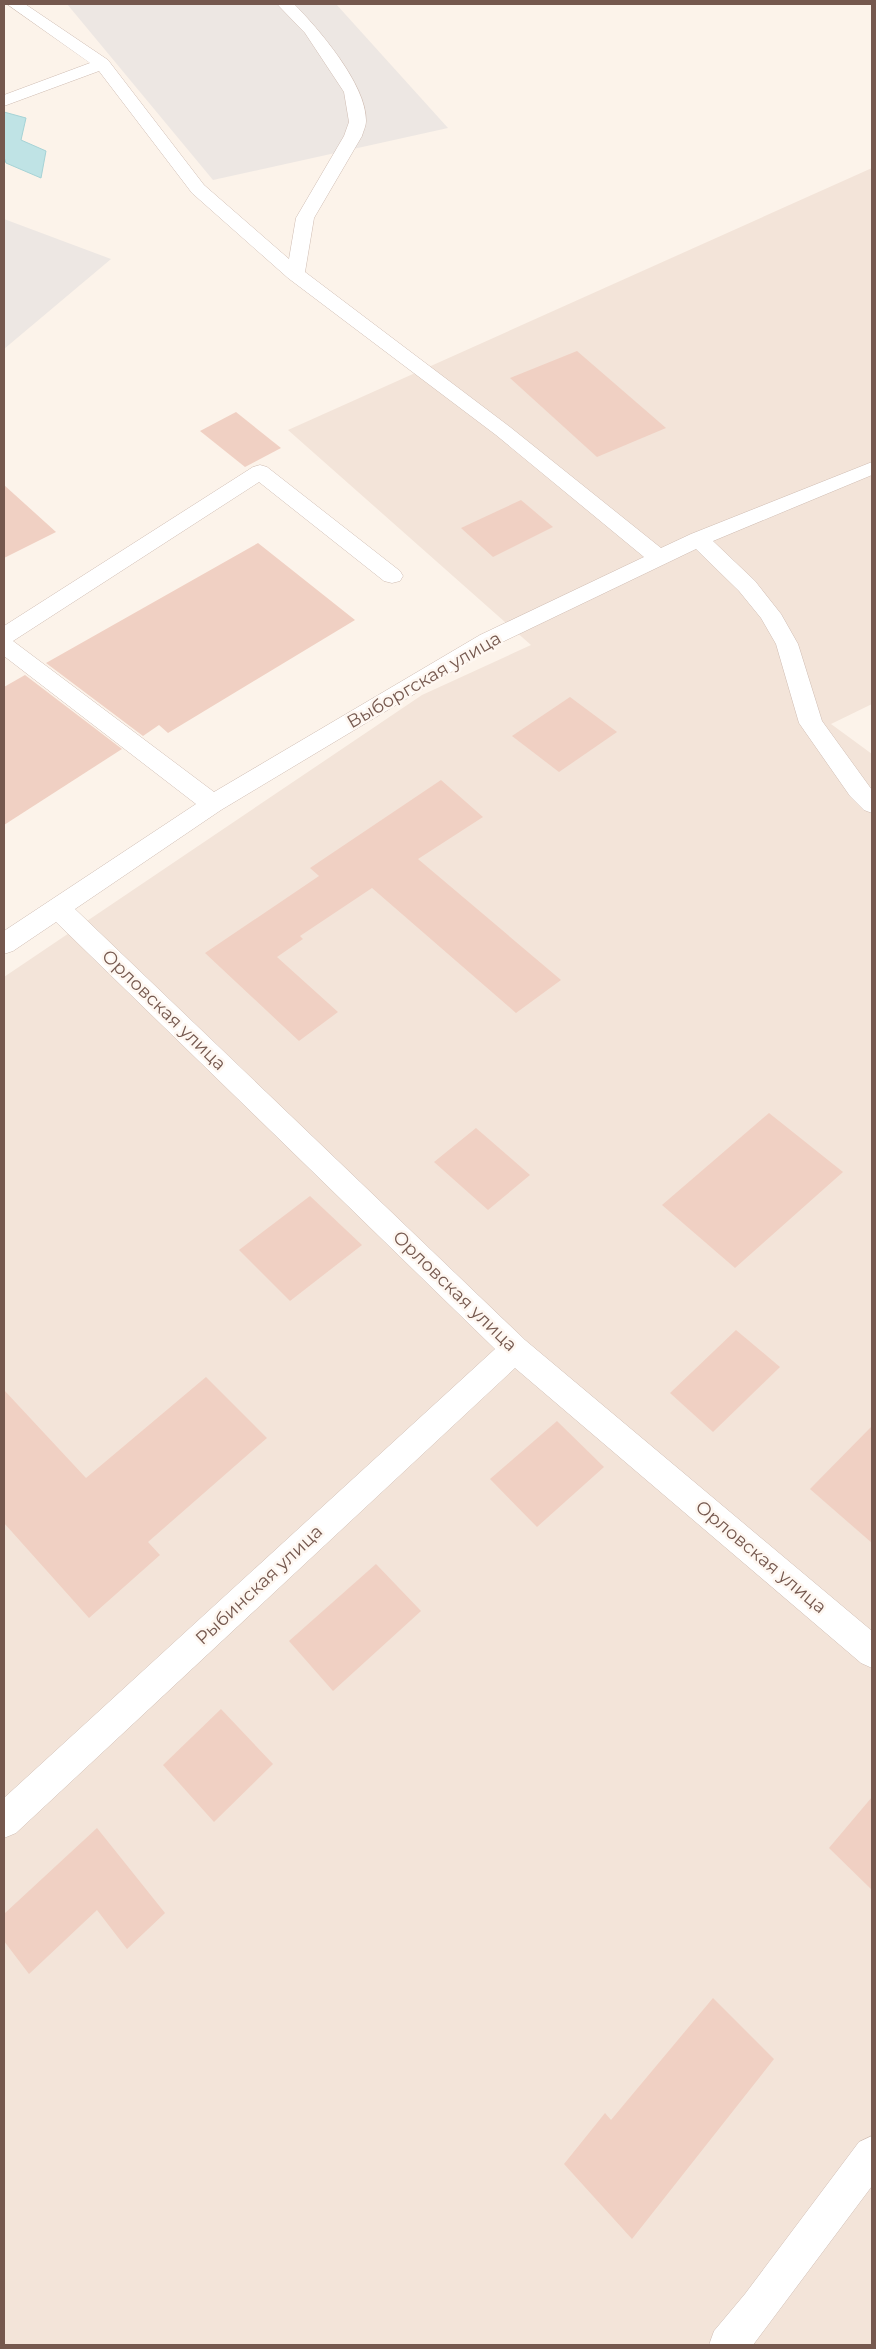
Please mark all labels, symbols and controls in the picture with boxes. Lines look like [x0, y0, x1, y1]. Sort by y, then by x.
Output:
street label: Выборгская улица [343, 627, 505, 733]
street label: Орловская улица [97, 945, 231, 1075]
street label: Орловская улица [388, 1226, 522, 1356]
street label: Орловская улица [691, 1496, 831, 1618]
street label: Рыбинская улица [191, 1520, 327, 1650]

